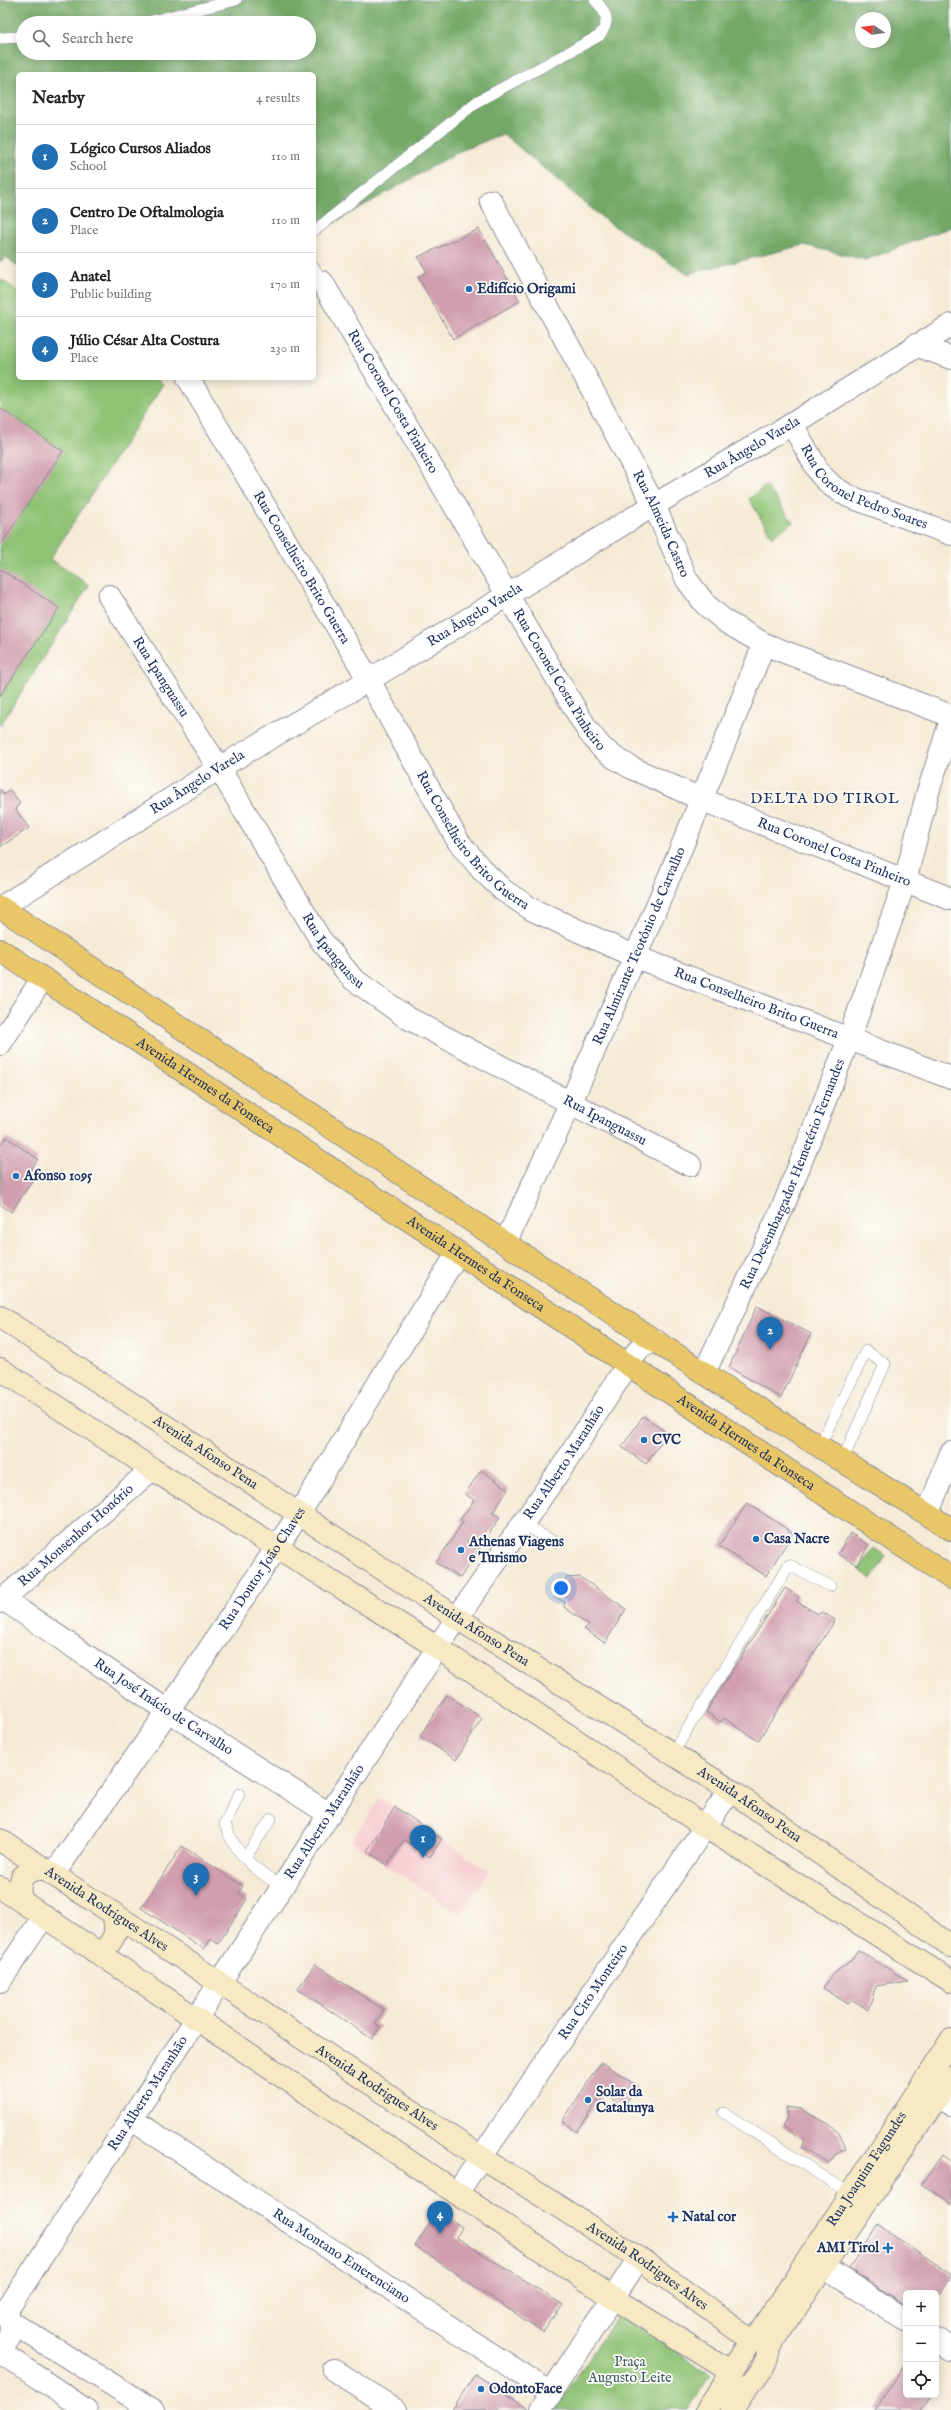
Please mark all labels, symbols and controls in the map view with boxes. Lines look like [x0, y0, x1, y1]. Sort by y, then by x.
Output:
north arrow [855, 12, 891, 48]
search box [16, 16, 316, 60]
icon: search [30, 27, 52, 49]
text: Search here [62, 29, 133, 48]
text: Nearby [32, 88, 85, 109]
text: 4 results [256, 90, 300, 107]
text: Lógico Cursos Aliados [70, 139, 211, 158]
text: 1 [43, 148, 47, 165]
text: 110 m [271, 148, 300, 165]
text: School [70, 158, 107, 175]
text: Centro De Oftalmologia [70, 203, 224, 222]
text: 2 [42, 212, 48, 229]
text: 110 m [271, 212, 300, 229]
text: Place [70, 222, 98, 239]
text: Anatel [70, 267, 111, 286]
text: 3 [43, 276, 47, 293]
text: 170 m [270, 276, 300, 293]
place label: Edifício Origami [477, 280, 576, 298]
marker: Edifício Origami [464, 284, 474, 294]
text: Public building [70, 286, 152, 303]
street label: Rua Coronel Costa Pinheiro [343, 326, 443, 477]
text: Júlio César Alta Costura [70, 331, 219, 350]
text: 4 [42, 340, 48, 357]
text: 230 m [270, 340, 300, 357]
text: Place [70, 350, 98, 367]
street label: Rua Ângelo Varela [701, 412, 804, 483]
street label: Rua Coronel Pedro Soares [796, 441, 930, 534]
street label: Rua Almeida Castro [628, 467, 694, 581]
street label: Rua Conselheiro Brito Guerra [249, 488, 355, 648]
street label: Rua Ângelo Varela [424, 579, 526, 651]
street label: Rua Coronel Costa Pinheiro [508, 605, 610, 755]
street label: Rua Ipanguassu [128, 633, 193, 721]
street label: Rua Ângelo Varela [147, 746, 249, 819]
street label: Rua Conselheiro Brito Guerra [412, 768, 534, 915]
district label: DELTA DO TIROL [750, 789, 900, 808]
street label: Rua Coronel Costa Pinheiro [755, 814, 914, 891]
street label: Rua Almirante Teotônio de Carvalho [589, 844, 690, 1048]
street label: Rua Ipanguassu [298, 910, 368, 993]
street label: Rua Conselheiro Brito Guerra [671, 963, 842, 1043]
street label: Avenida Hermes da Fonseca [132, 1033, 279, 1138]
street label: Rua Desembargador Hemetério Fernandes [736, 1056, 849, 1292]
street label: Rua Ipanguassu [560, 1091, 650, 1150]
place label: Afonso 1095 [23, 1167, 92, 1185]
marker: Afonso 1095 [11, 1171, 21, 1181]
street label: Avenida Hermes da Fonseca [402, 1211, 549, 1317]
pin: 2 [757, 1317, 783, 1350]
street label: Avenida Hermes da Fonseca [673, 1390, 819, 1495]
street label: Rua Alberto Maranhão [519, 1401, 609, 1523]
street label: Avenida Afonso Pena [149, 1411, 262, 1494]
place label: CVC [652, 1431, 681, 1449]
marker: CVC [639, 1435, 649, 1445]
street label: Rua Monsenhor Honório [15, 1480, 138, 1591]
street label: Rua Doutor João Chaves [215, 1504, 310, 1634]
place label: Casa Nacre [764, 1530, 830, 1548]
place label: Athenas Viagens e Turismo [468, 1533, 564, 1567]
marker: Casa Nacre [751, 1534, 761, 1544]
marker: Athenas Viagens e Turismo [456, 1545, 466, 1555]
your location [551, 1578, 571, 1598]
street label: Avenida Afonso Pena [419, 1589, 534, 1671]
street label: Rua José Inácio de Carvalho [90, 1654, 237, 1760]
street label: Rua Alberto Maranhão [280, 1760, 369, 1883]
street label: Avenida Afonso Pena [693, 1762, 806, 1847]
pin: 1 [410, 1825, 436, 1858]
street label: Avenida Rodrigues Alves [40, 1862, 172, 1956]
pin: 3 [183, 1863, 209, 1896]
street label: Rua Ciro Monteiro [554, 1940, 632, 2043]
street label: Rua Alberto Maranhão [104, 2032, 192, 2154]
street label: Avenida Rodrigues Alves [311, 2040, 442, 2135]
place label: Solar da Catalunya [596, 2083, 655, 2117]
marker: Solar da Catalunya [583, 2095, 593, 2105]
street label: Rua Joaquim Fagundes [823, 2108, 911, 2230]
pin: 4 [427, 2201, 453, 2234]
street label: Rua Montano Emerenciano [269, 2205, 414, 2308]
place label: Natal cor [681, 2208, 737, 2226]
marker: Natal cor [667, 2211, 679, 2223]
street label: Avenida Rodrigues Alves [582, 2217, 712, 2315]
place label: AMI Tirol [816, 2239, 880, 2257]
marker: AMI Tirol [882, 2242, 894, 2254]
map controls [903, 2290, 939, 2398]
button: + [903, 2290, 939, 2326]
button: − [903, 2326, 939, 2362]
park label: Praça Augusto Leite [587, 2353, 672, 2387]
button: locate [903, 2362, 939, 2398]
place label: OdontoFace [489, 2380, 563, 2398]
marker: OdontoFace [476, 2384, 486, 2394]

